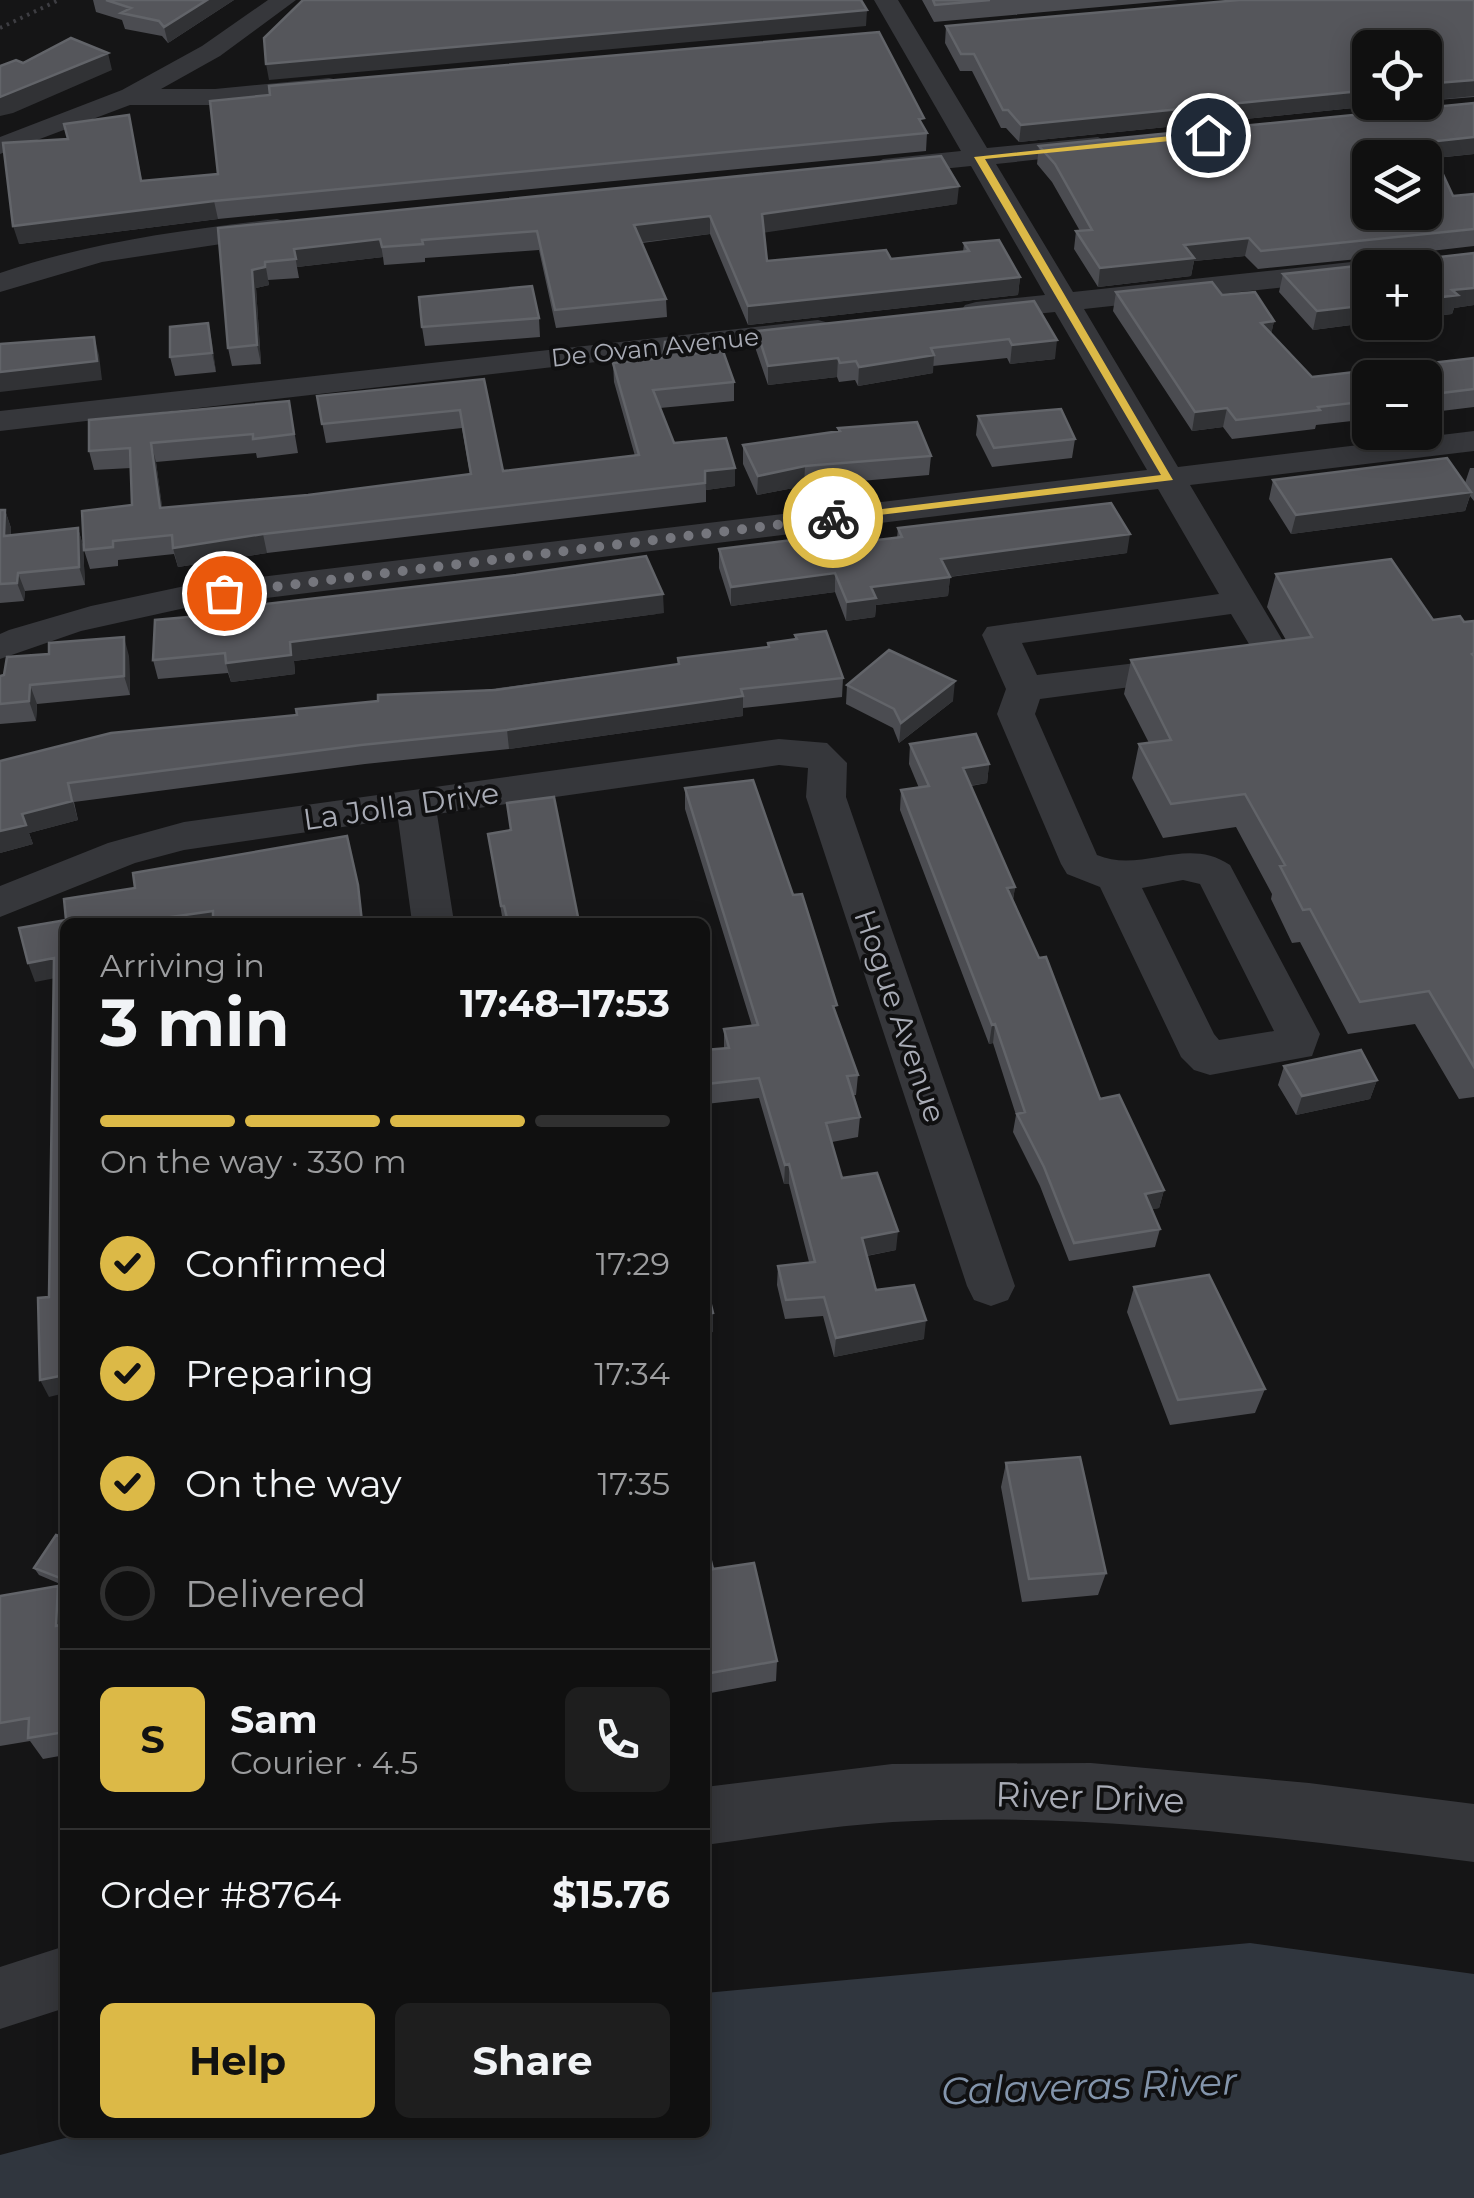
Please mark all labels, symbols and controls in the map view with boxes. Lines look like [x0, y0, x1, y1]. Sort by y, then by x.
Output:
map controls [1352, 30, 1442, 450]
button: locate [1352, 30, 1442, 120]
pin [1166, 93, 1251, 178]
icon: home [1181, 108, 1236, 163]
button: layers [1352, 140, 1442, 230]
button: + [1352, 250, 1442, 340]
street label: De Ovan Avenue [550, 321, 760, 373]
button: − [1352, 360, 1442, 450]
courier [783, 468, 883, 568]
icon: bike [806, 491, 861, 546]
pin [182, 551, 267, 636]
icon: bag [197, 566, 252, 621]
street label: La Jolla Drive [301, 774, 501, 838]
street label: Hogue Avenue [846, 904, 954, 1128]
text: Arriving in [100, 946, 265, 985]
text: 17:48–17:53 [460, 980, 670, 1027]
text: 3 min [100, 983, 290, 1062]
text: On the way · 330 m [100, 1142, 407, 1181]
icon: check [100, 1236, 155, 1291]
text: Confirmed [185, 1240, 388, 1287]
text: 17:29 [596, 1244, 670, 1283]
icon: check [100, 1346, 155, 1401]
text: Preparing [185, 1350, 374, 1397]
text: 17:34 [594, 1354, 670, 1393]
icon: check [100, 1456, 155, 1511]
text: On the way [185, 1460, 402, 1507]
text: 17:35 [598, 1464, 670, 1503]
text: Delivered [185, 1570, 366, 1617]
button: phone [565, 1687, 670, 1792]
text: Sam [230, 1696, 318, 1743]
text: S [140, 1716, 165, 1763]
text: Courier · 4.5 [230, 1743, 418, 1782]
street label: River Drive [995, 1772, 1185, 1822]
text: Order #8764 [100, 1871, 341, 1918]
text: $15.76 [552, 1871, 670, 1918]
button: Help [100, 2003, 375, 2118]
button: Share [395, 2003, 670, 2118]
water label: Calaveras River [940, 2057, 1239, 2115]

